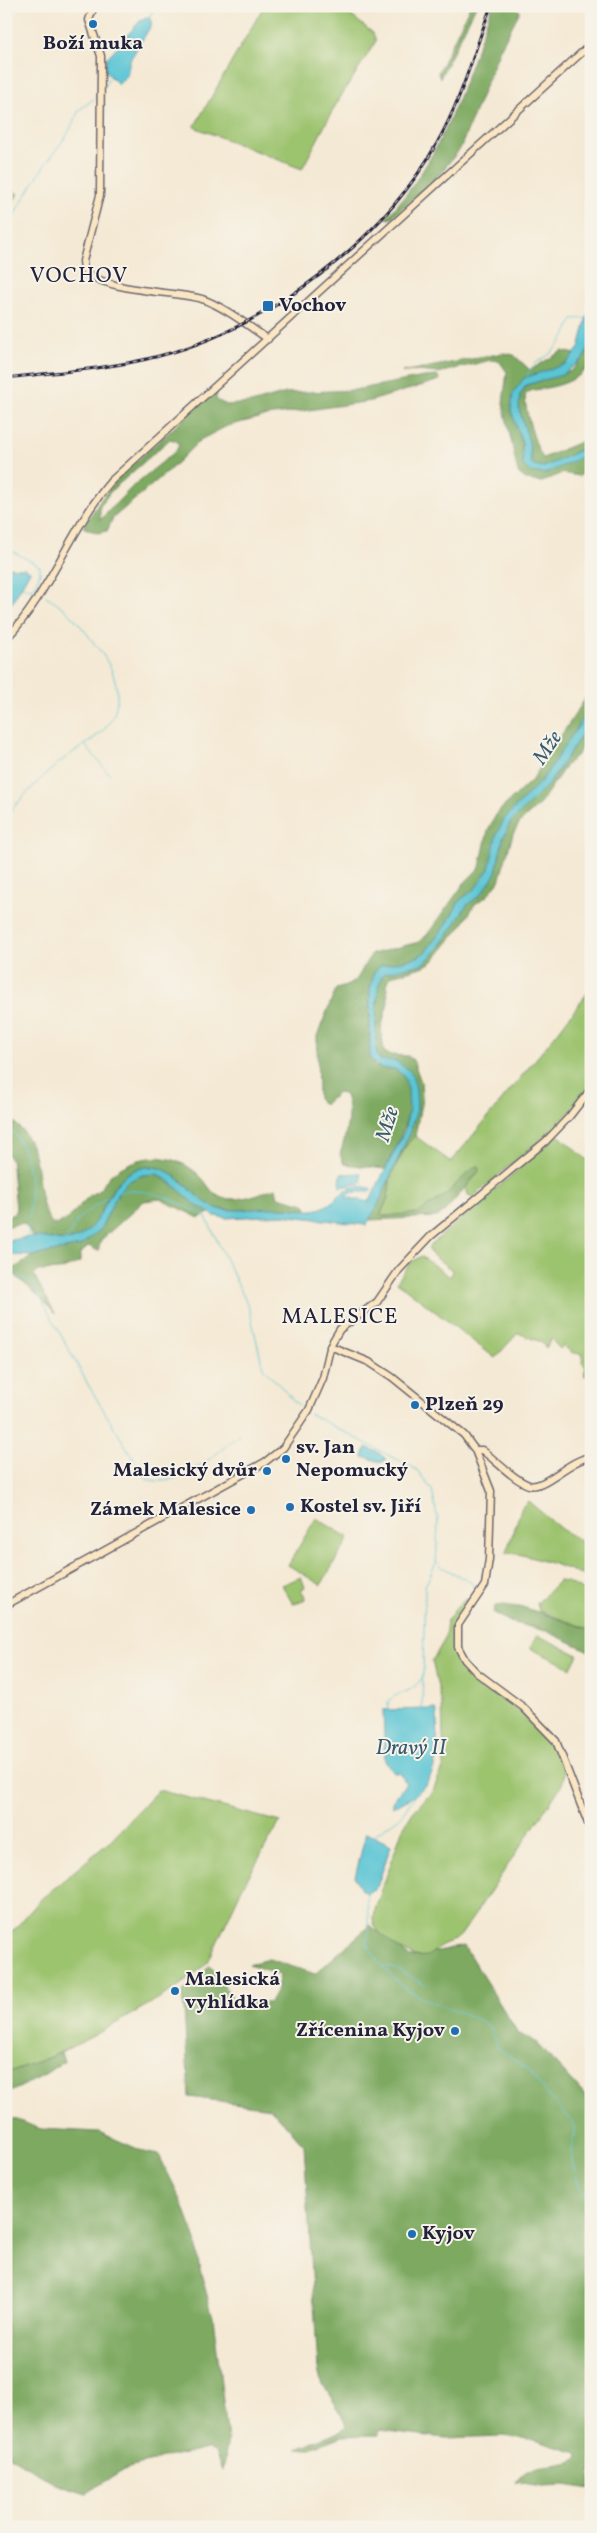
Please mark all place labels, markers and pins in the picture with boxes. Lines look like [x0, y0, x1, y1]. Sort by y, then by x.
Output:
marker: Boží muka [87, 18, 99, 30]
place label: Boží muka [43, 30, 143, 58]
place label: Vochov [279, 292, 346, 320]
marker: Vochov [261, 299, 275, 313]
place label: Plzeň 29 [425, 1391, 504, 1419]
marker: Plzeň 29 [409, 1399, 421, 1411]
place label: sv. Jan Nepomucký [296, 1434, 408, 1485]
marker: sv. Jan Nepomucký [280, 1453, 292, 1465]
place label: Malesický dvůr [113, 1457, 257, 1485]
marker: Malesický dvůr [261, 1465, 273, 1477]
place label: Kostel sv. Jiří [300, 1493, 421, 1521]
place label: Zámek Malesice [90, 1496, 241, 1524]
marker: Kostel sv. Jiří [284, 1501, 296, 1513]
marker: Zámek Malesice [245, 1504, 257, 1516]
place label: Malesická vyhlídka [185, 1966, 280, 2017]
marker: Malesická vyhlídka [169, 1985, 181, 1997]
place label: Zřícenina Kyjov [296, 2017, 445, 2045]
marker: Zřícenina Kyjov [449, 2025, 461, 2037]
place label: Kyjov [422, 2220, 475, 2248]
marker: Kyjov [406, 2228, 418, 2240]

